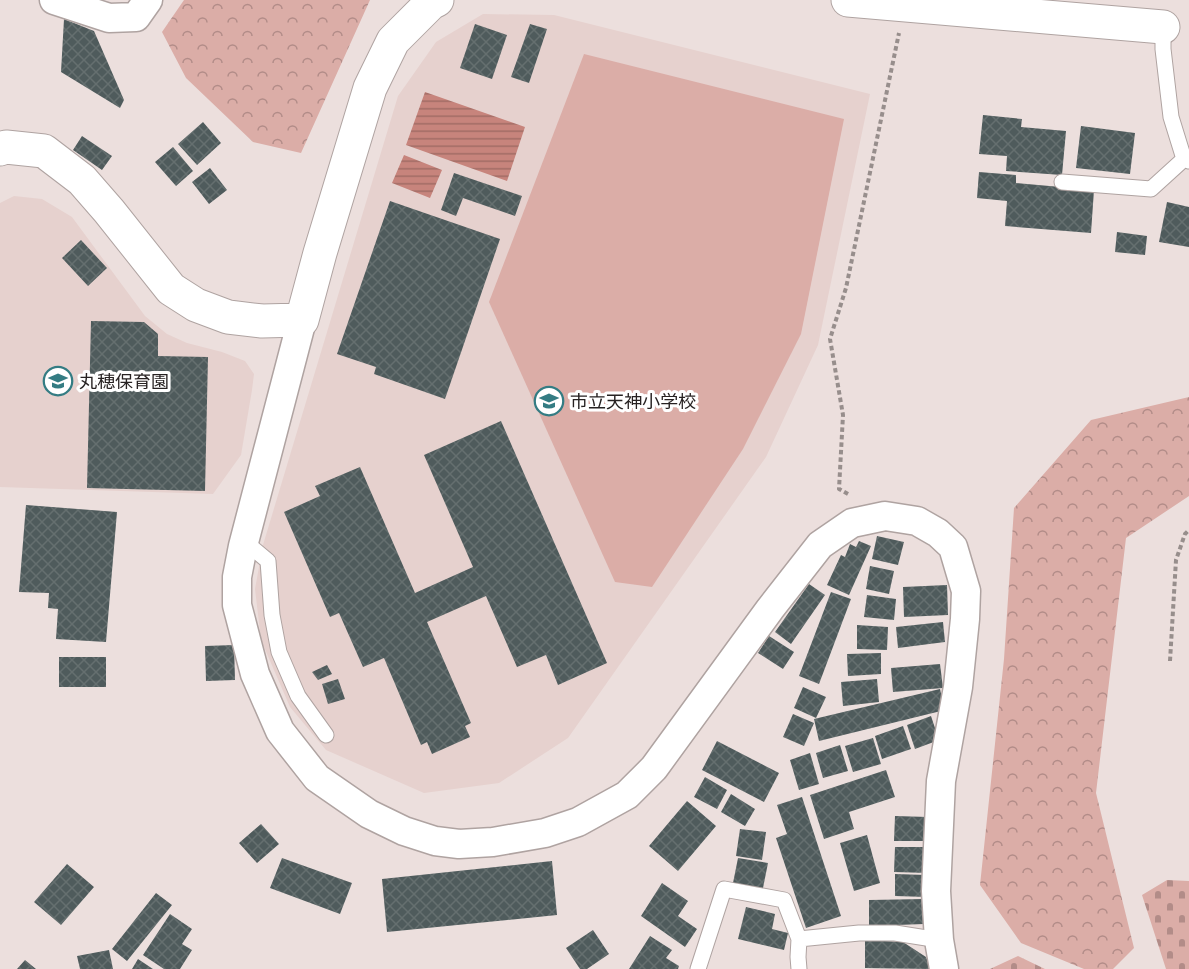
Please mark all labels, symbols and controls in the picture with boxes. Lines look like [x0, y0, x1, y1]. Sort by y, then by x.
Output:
school or university icon: 丸穂保育園 [42, 365, 74, 397]
place label: 丸穂保育園 [79, 370, 169, 393]
school or university icon: 市立天神小学校 [533, 385, 565, 417]
place label: 市立天神小学校 [570, 390, 696, 413]

